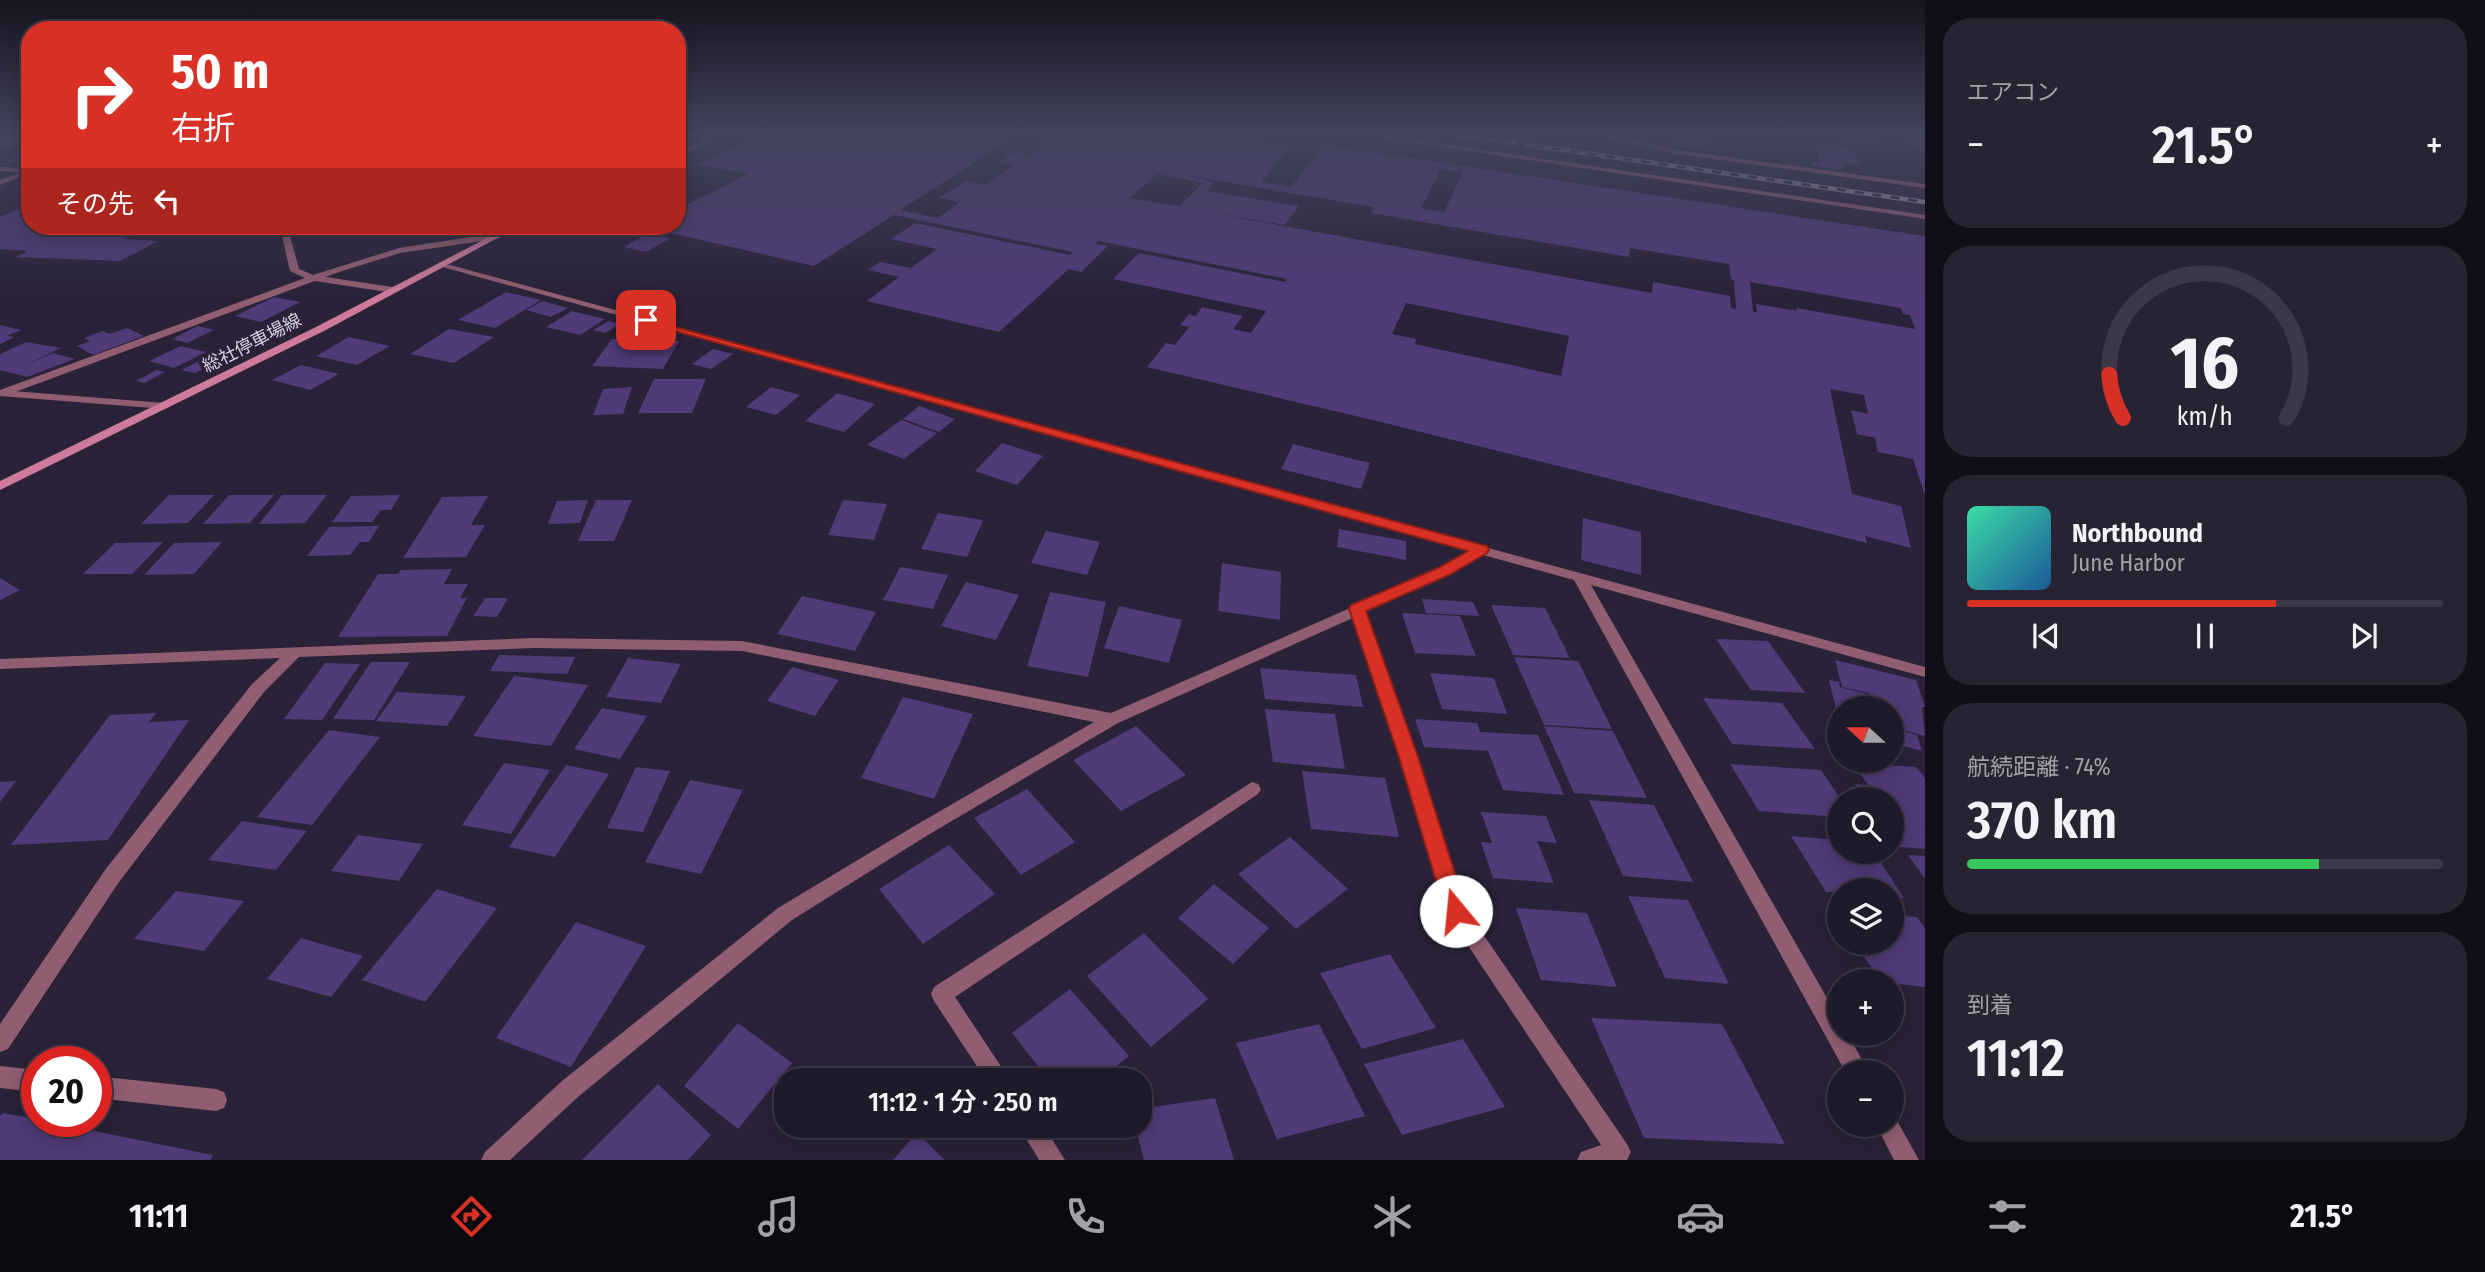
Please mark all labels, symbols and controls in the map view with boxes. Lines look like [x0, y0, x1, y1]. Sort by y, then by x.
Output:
text: 50 m [171, 42, 269, 101]
icon: right [56, 49, 147, 140]
text: エアコン [1967, 78, 2059, 106]
text: 右折 [171, 109, 235, 147]
text: 21.5° [2152, 114, 2258, 177]
text: − [1967, 122, 1984, 168]
text: + [2426, 122, 2443, 168]
icon: left [148, 182, 186, 220]
text: その先 [56, 189, 134, 220]
pin [616, 290, 676, 350]
icon: arrive [627, 301, 665, 339]
street label: 総社停車場線 [199, 309, 305, 377]
text: 16 [2171, 320, 2239, 407]
text: km/h [2177, 401, 2233, 431]
text: Northbound [2072, 518, 2203, 549]
text: June Harbor [2072, 549, 2185, 577]
icon: previous [2027, 617, 2065, 655]
icon: pause [2186, 617, 2224, 655]
icon: next [2345, 617, 2383, 655]
north arrow [1827, 696, 1904, 774]
map controls [1827, 696, 1904, 1137]
text: 航続距離 · 74% [1967, 753, 2111, 781]
button: search [1827, 787, 1904, 864]
text: 370 km [1967, 789, 2117, 852]
position arrow [1419, 874, 1493, 948]
button: layers [1827, 878, 1904, 955]
button: + [1827, 969, 1904, 1046]
text: 到着 [1967, 991, 2013, 1019]
text: 11:12 [1967, 1027, 2065, 1090]
speed limit sign: 20 [21, 1046, 112, 1137]
button: − [1827, 1060, 1904, 1137]
text: 11:12 · 1 分 · 250 m [868, 1087, 1058, 1118]
icon: directions [447, 1192, 496, 1241]
icon: music [754, 1192, 803, 1241]
icon: phone [1061, 1192, 1110, 1241]
icon: climate [1368, 1192, 1417, 1241]
icon: car [1676, 1192, 1725, 1241]
icon: filters [1983, 1192, 2032, 1241]
text: 11:11 [129, 1197, 188, 1235]
text: 21.5° [2290, 1197, 2356, 1235]

